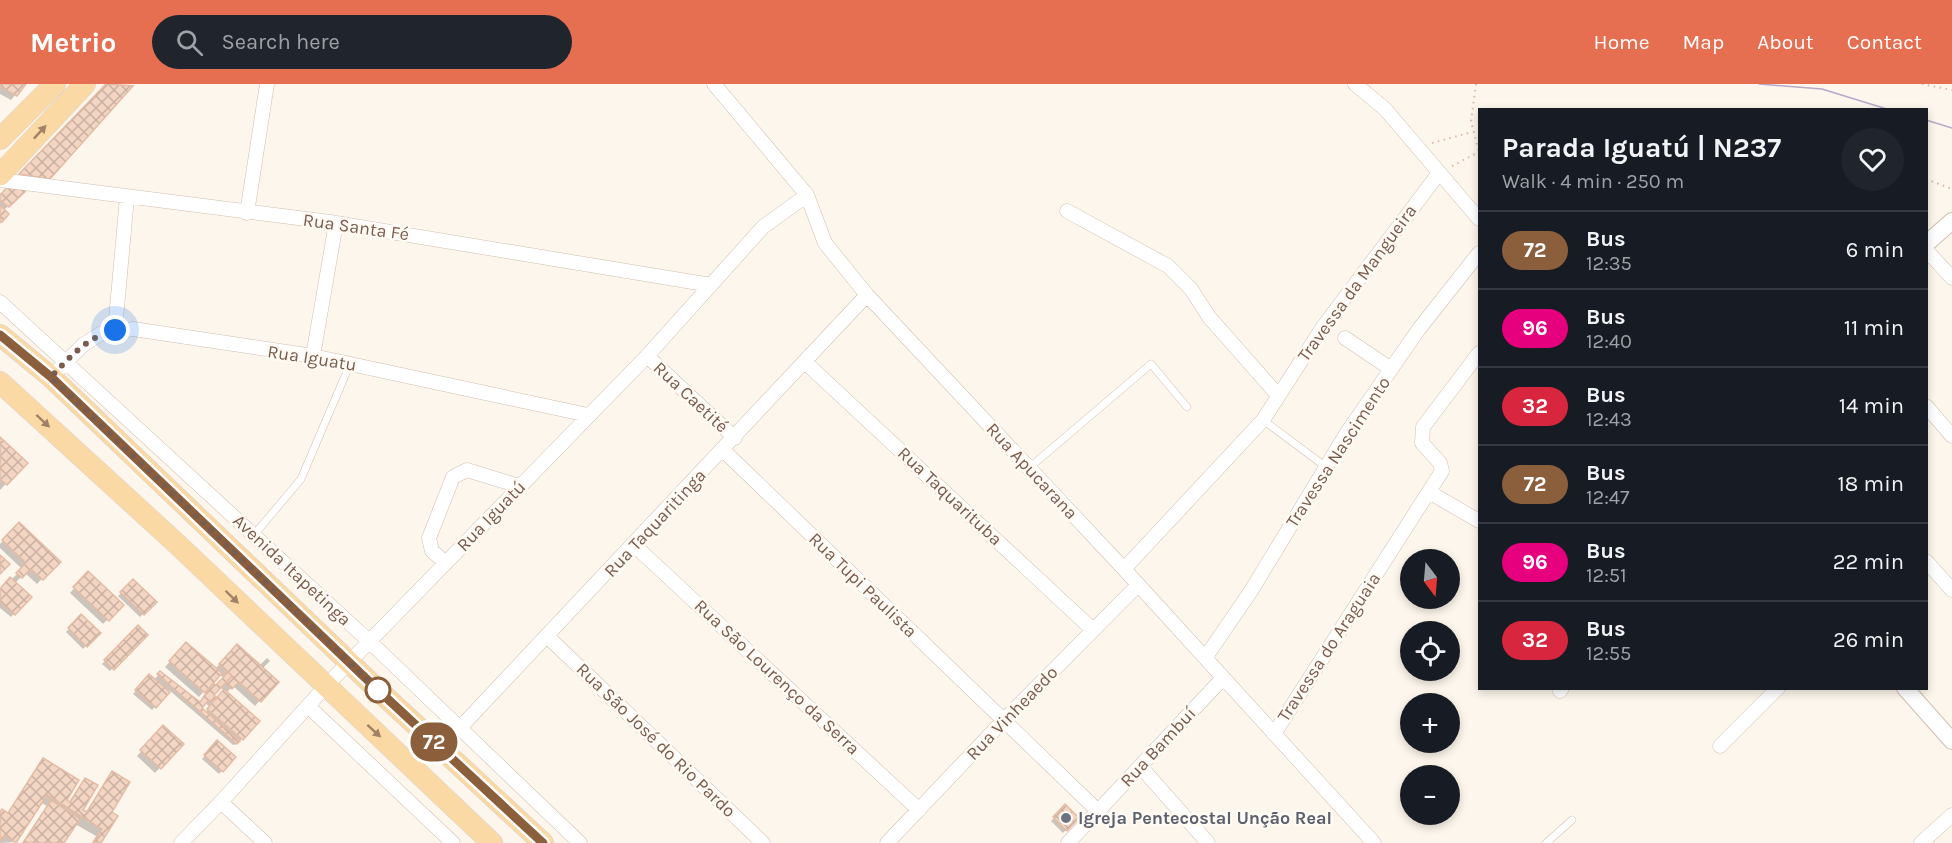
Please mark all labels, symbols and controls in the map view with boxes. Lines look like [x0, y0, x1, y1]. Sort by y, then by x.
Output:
search box [152, 15, 572, 69]
text: Metrio [30, 26, 116, 59]
icon: search [173, 26, 206, 59]
text: Search here [221, 29, 340, 55]
text: Home [1594, 30, 1650, 54]
text: Map [1683, 30, 1724, 54]
text: About [1757, 30, 1814, 54]
text: Contact [1847, 30, 1922, 54]
one-way arrow [33, 125, 46, 140]
button: heart [1841, 128, 1904, 191]
text: Parada Iguatú | N237 [1502, 131, 1781, 164]
text: Walk · 4 min · 250 m [1502, 170, 1684, 193]
street label: Travessa da Mangueira [1293, 200, 1421, 366]
street label: Rua Santa Fé [302, 209, 410, 245]
text: Bus [1586, 226, 1626, 252]
text: 6 min [1846, 237, 1904, 263]
text: 72 [1523, 238, 1547, 262]
text: 12:35 [1586, 252, 1632, 275]
text: Bus [1586, 304, 1626, 330]
your location [100, 315, 130, 345]
text: 11 min [1844, 315, 1904, 341]
text: 96 [1522, 316, 1548, 340]
text: 12:40 [1586, 330, 1632, 353]
street label: Rua Iguatu [266, 340, 358, 376]
street label: Rua Caetité [649, 357, 733, 437]
street label: Travessa Nascimento [1281, 372, 1395, 532]
text: Bus [1586, 382, 1626, 408]
text: 14 min [1839, 393, 1904, 419]
text: 32 [1522, 394, 1548, 418]
text: 12:43 [1586, 408, 1632, 431]
one-way arrow [35, 414, 50, 427]
street label: Rua Apucarana [982, 418, 1082, 524]
street label: Rua Taquarituba [893, 442, 1007, 550]
text: Bus [1586, 460, 1626, 486]
street label: Rua Taquaritinga [599, 464, 711, 582]
text: 18 min [1838, 471, 1904, 497]
text: 72 [1523, 472, 1547, 496]
street label: Rua Iguatú [452, 476, 530, 556]
text: 12:47 [1586, 486, 1629, 509]
street label: Avenida Itapetinga [228, 509, 356, 631]
street label: Rua Tupi Paulista [804, 528, 922, 642]
text: Bus [1586, 538, 1626, 564]
north arrow [1400, 549, 1460, 609]
map controls [1400, 549, 1460, 825]
text: 22 min [1833, 549, 1904, 575]
text: 96 [1522, 550, 1548, 574]
text: 12:51 [1586, 564, 1627, 587]
street label: Travessa do Araguaia [1273, 568, 1385, 726]
one-way arrow [224, 590, 239, 603]
street label: Rua São Lourenço da Serra [690, 595, 864, 759]
text: Bus [1586, 616, 1626, 642]
button: locate [1400, 621, 1460, 681]
text: 26 min [1833, 627, 1904, 653]
text: 32 [1522, 628, 1548, 652]
text: 12:55 [1586, 642, 1631, 665]
street label: Rua São José do Rio Pardo [572, 658, 740, 822]
street label: Rua Vinheaedo [962, 661, 1062, 765]
unlabelled marker [365, 677, 391, 703]
button: + [1400, 693, 1460, 753]
street label: Rua Bambuí [1116, 702, 1201, 791]
line badge: 72 [407, 722, 461, 762]
one-way arrow [366, 724, 381, 738]
text: 72 [422, 730, 446, 754]
button: − [1400, 765, 1460, 825]
place label: Igreja Pentecostal Unção Real [1078, 807, 1332, 829]
marker: Igreja Pentecostal Unção Real [1059, 811, 1073, 825]

